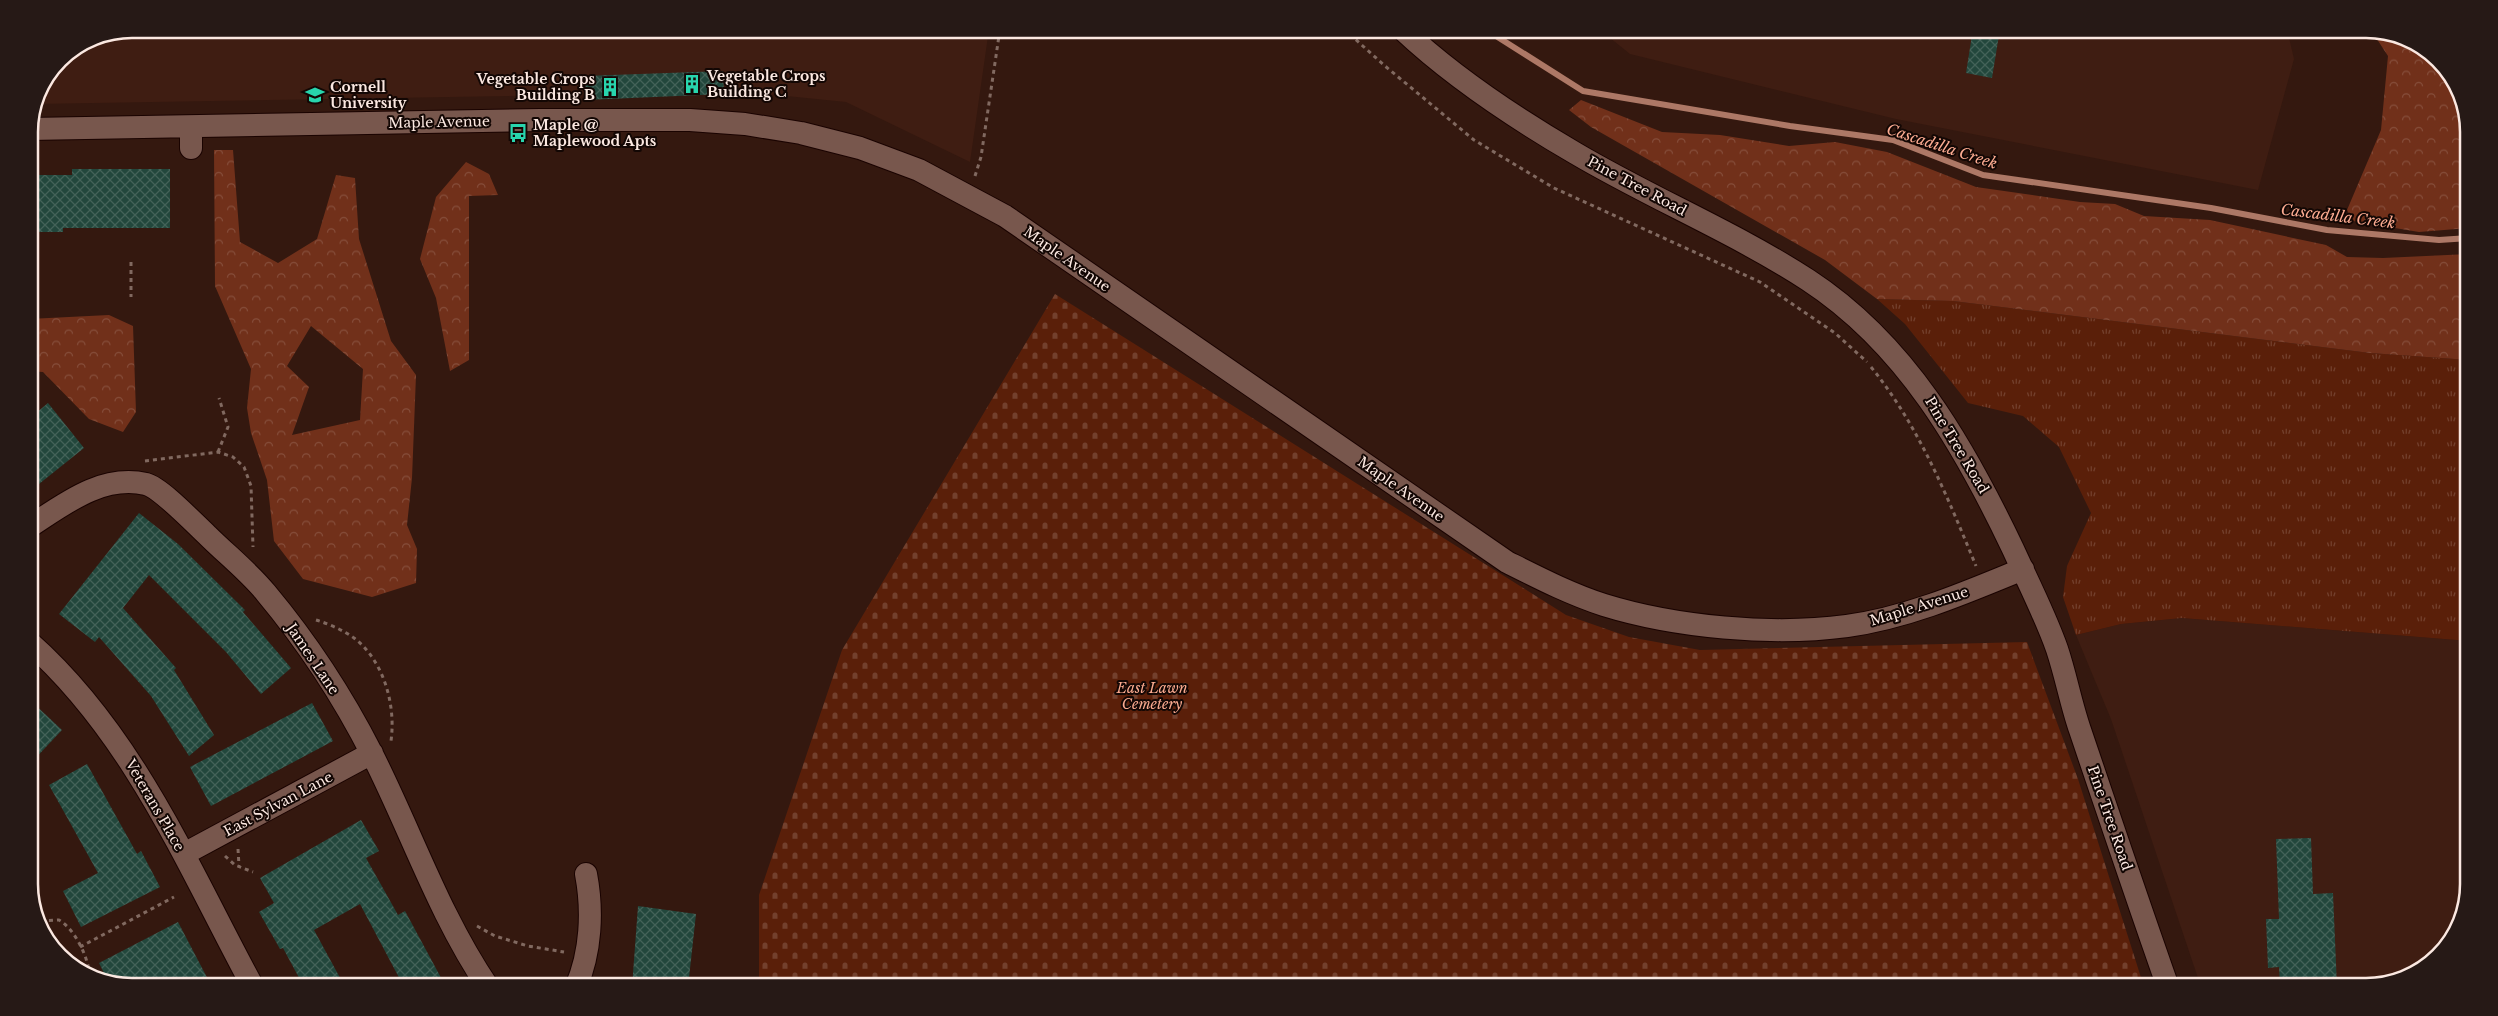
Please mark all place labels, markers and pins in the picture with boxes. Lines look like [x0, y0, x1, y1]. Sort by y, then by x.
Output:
place label: Vegetable Crops Building C [706, 67, 826, 101]
place label: Vegetable Crops Building B [475, 70, 595, 104]
building icon: Vegetable Crops Building C [681, 73, 703, 95]
building icon: Vegetable Crops Building B [599, 76, 621, 98]
place label: Cornell University [330, 78, 408, 112]
school or university icon: Cornell University [304, 84, 326, 106]
place label: Maple @ Maplewood Apts [533, 116, 657, 150]
bus stop icon: Maple @ Maplewood Apts [507, 122, 529, 144]

